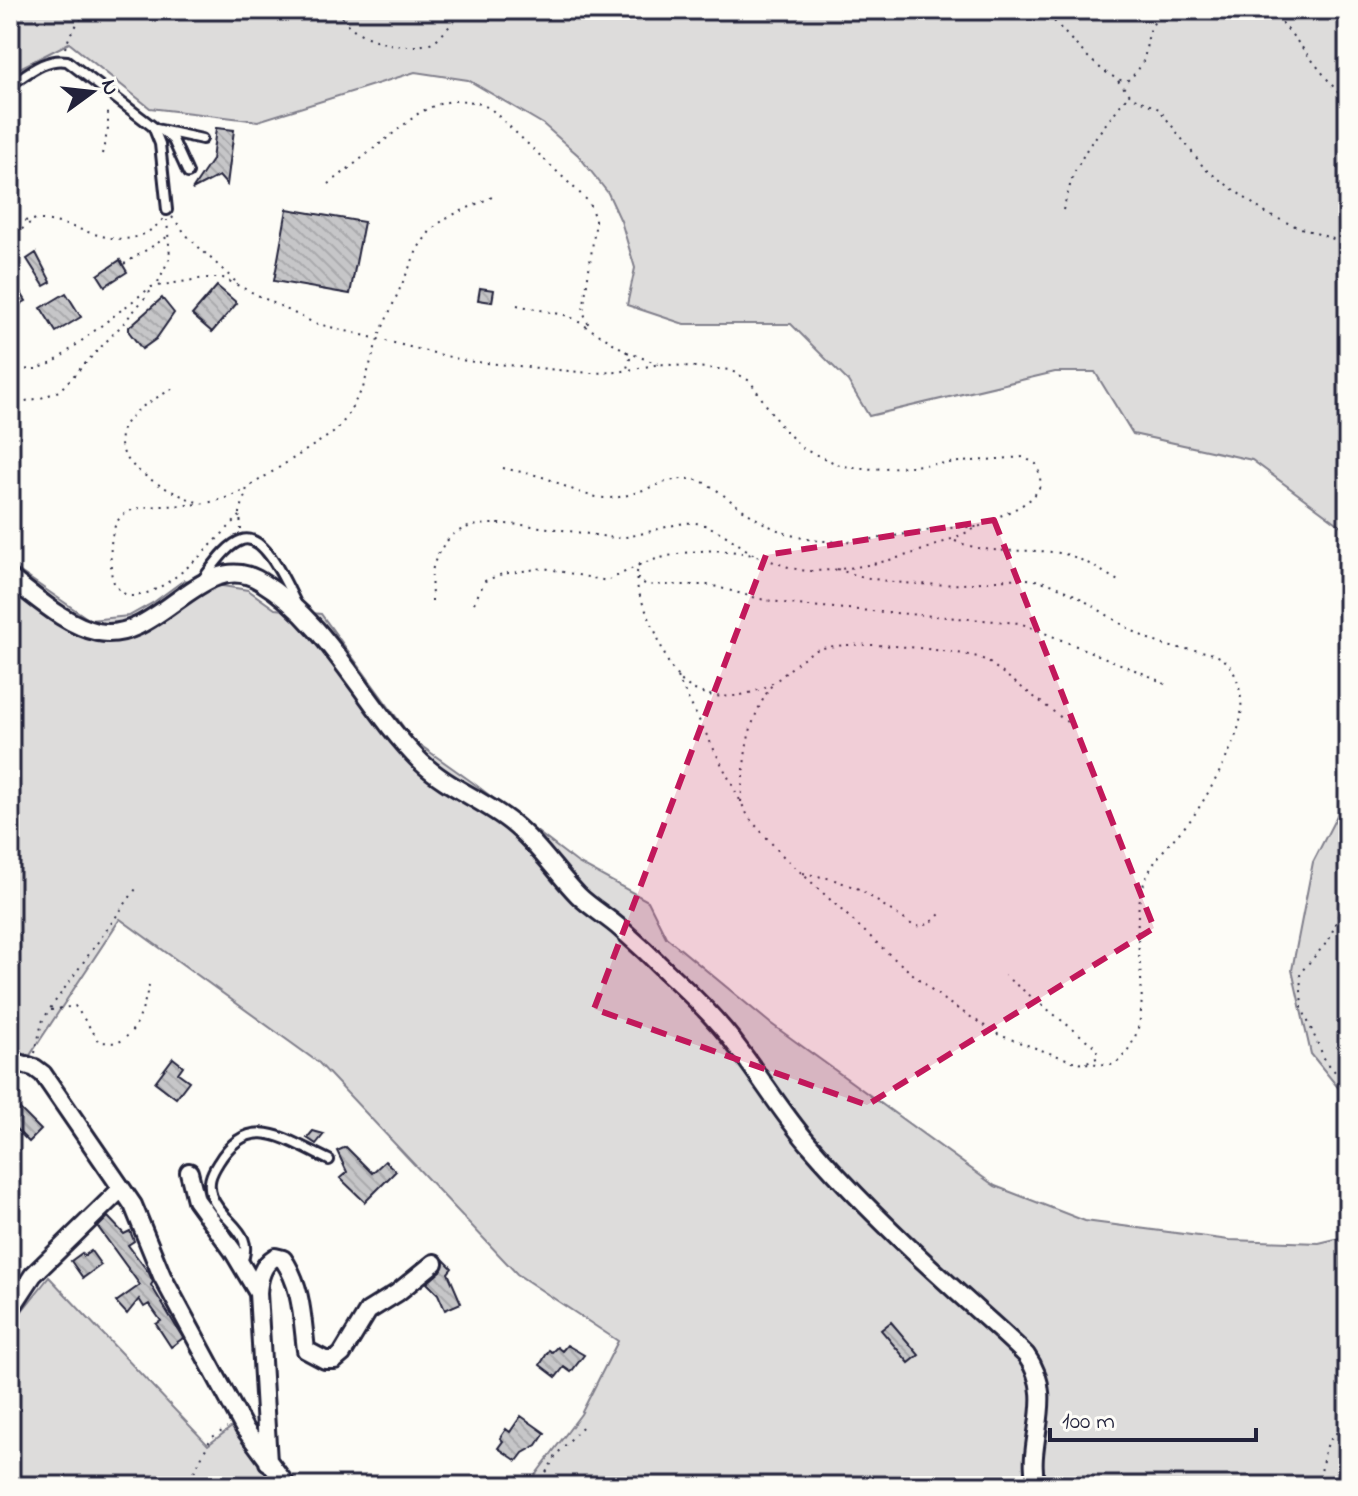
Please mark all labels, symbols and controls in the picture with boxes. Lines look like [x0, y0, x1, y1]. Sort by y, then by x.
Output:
north arrow [52, 52, 132, 132]
text: N [91, 76, 126, 99]
scale bar [1050, 1392, 1256, 1442]
text: 100 m [1062, 1405, 1115, 1440]

